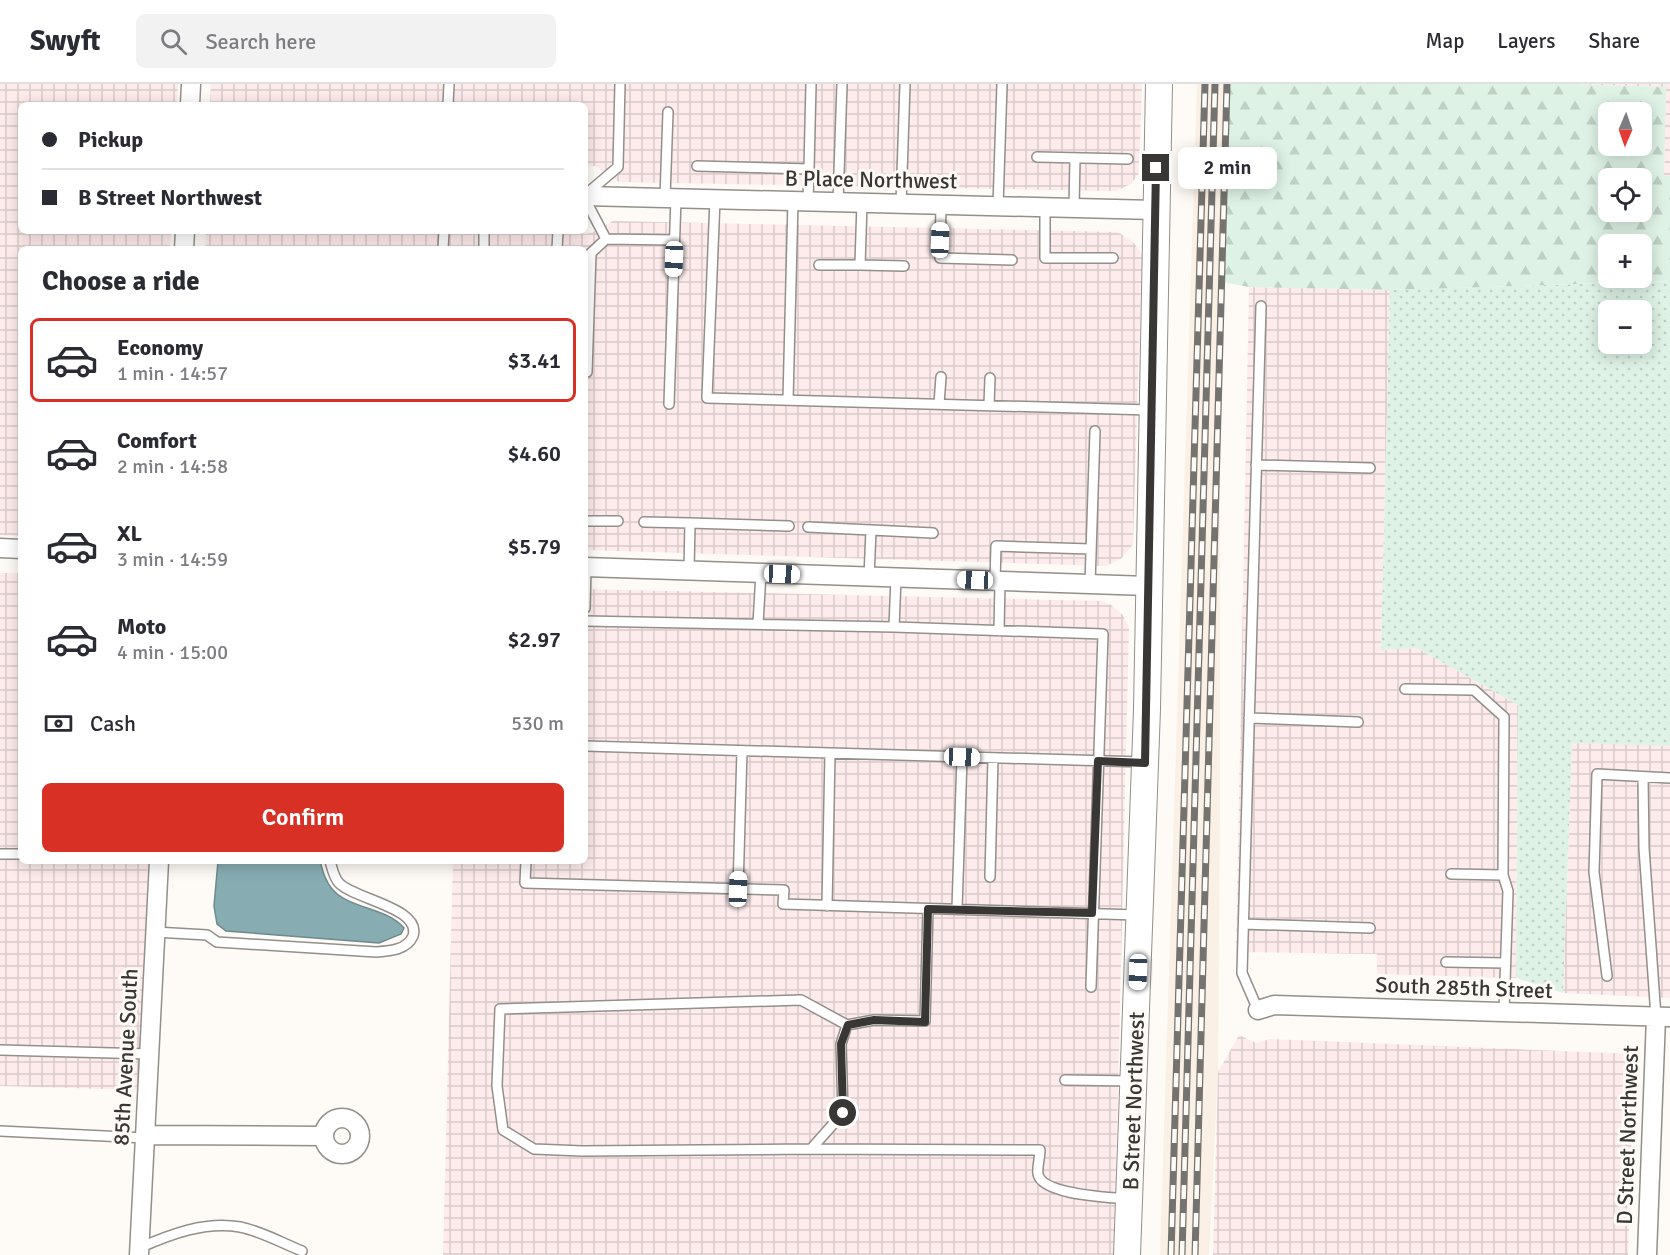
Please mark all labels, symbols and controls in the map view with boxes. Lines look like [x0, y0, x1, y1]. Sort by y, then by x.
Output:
search box [136, 14, 556, 68]
text: Swyft [30, 24, 100, 58]
icon: search [157, 25, 190, 58]
text: Search here [205, 28, 316, 55]
text: Map [1426, 28, 1464, 54]
text: Layers [1497, 28, 1555, 54]
text: Share [1588, 28, 1640, 54]
north arrow [1598, 102, 1652, 156]
map controls [1598, 102, 1652, 354]
text: Pickup [78, 126, 143, 153]
callout: 2 min [1177, 147, 1276, 189]
route end [1142, 154, 1169, 181]
text: 2 min [1204, 155, 1251, 180]
street label: B Place Northwest [785, 164, 958, 195]
button: locate [1598, 168, 1652, 222]
text: B Street Northwest [78, 184, 262, 211]
car [930, 222, 950, 258]
button: + [1598, 234, 1652, 288]
car [664, 241, 684, 277]
text: Choose a ride [42, 265, 200, 298]
button: − [1598, 300, 1652, 354]
icon: car [45, 333, 99, 387]
text: Economy [117, 334, 203, 361]
text: $3.41 [507, 347, 561, 374]
text: 1 min · 14:57 [117, 361, 228, 386]
icon: car [45, 426, 99, 480]
text: Comfort [117, 427, 197, 454]
text: $4.60 [507, 440, 561, 467]
text: 2 min · 14:58 [117, 454, 228, 479]
icon: car [45, 519, 99, 573]
text: XL [117, 520, 142, 547]
text: $5.79 [507, 533, 561, 560]
text: 3 min · 14:59 [117, 547, 228, 572]
car [764, 564, 800, 584]
car [957, 570, 993, 590]
icon: car [45, 612, 99, 666]
text: Moto [117, 613, 166, 640]
text: $2.97 [507, 626, 561, 653]
text: 4 min · 15:00 [117, 640, 228, 665]
icon: cash [42, 707, 75, 740]
text: Cash [90, 710, 136, 737]
text: 530 m [511, 711, 564, 736]
car [944, 747, 980, 767]
button: Confirm [42, 783, 564, 852]
car [728, 871, 748, 907]
car [1128, 954, 1148, 990]
street label: 85th Avenue South [107, 968, 144, 1146]
street label: South 285th Street [1375, 971, 1554, 1004]
street label: B Street Northwest [1117, 1011, 1150, 1191]
street label: D Street Northwest [1611, 1045, 1644, 1225]
route start [829, 1099, 856, 1126]

